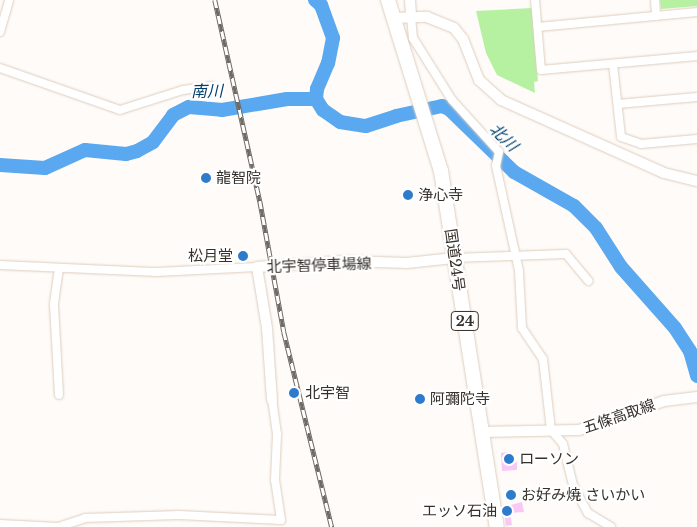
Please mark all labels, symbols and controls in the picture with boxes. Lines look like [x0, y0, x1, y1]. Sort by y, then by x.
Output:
water label: 南川 [191, 81, 223, 101]
water label: 北川 [486, 119, 522, 155]
place label: 龍智院 [216, 169, 261, 187]
marker: 龍智院 [200, 172, 212, 184]
place label: 浄心寺 [418, 186, 463, 204]
marker: 浄心寺 [402, 189, 414, 201]
street label: 国道24号 [442, 228, 468, 292]
place label: 松月堂 [188, 247, 233, 265]
marker: 松月堂 [237, 250, 249, 262]
street label: 北宇智停車場線 [266, 254, 372, 276]
road number: 24 [450, 310, 480, 332]
place label: 北宇智 [305, 384, 350, 402]
marker: 北宇智 [287, 386, 301, 400]
place label: 阿彌陀寺 [430, 390, 490, 408]
marker: 阿彌陀寺 [414, 393, 426, 405]
street label: 五條高取線 [581, 395, 657, 437]
place label: ローソン [519, 450, 579, 468]
marker: ローソン [503, 453, 515, 465]
place label: お好み焼 さいかい [521, 486, 645, 504]
marker: お好み焼 さいかい [505, 489, 517, 501]
place label: エッソ石油 [422, 502, 497, 520]
marker: エッソ石油 [501, 505, 513, 517]

